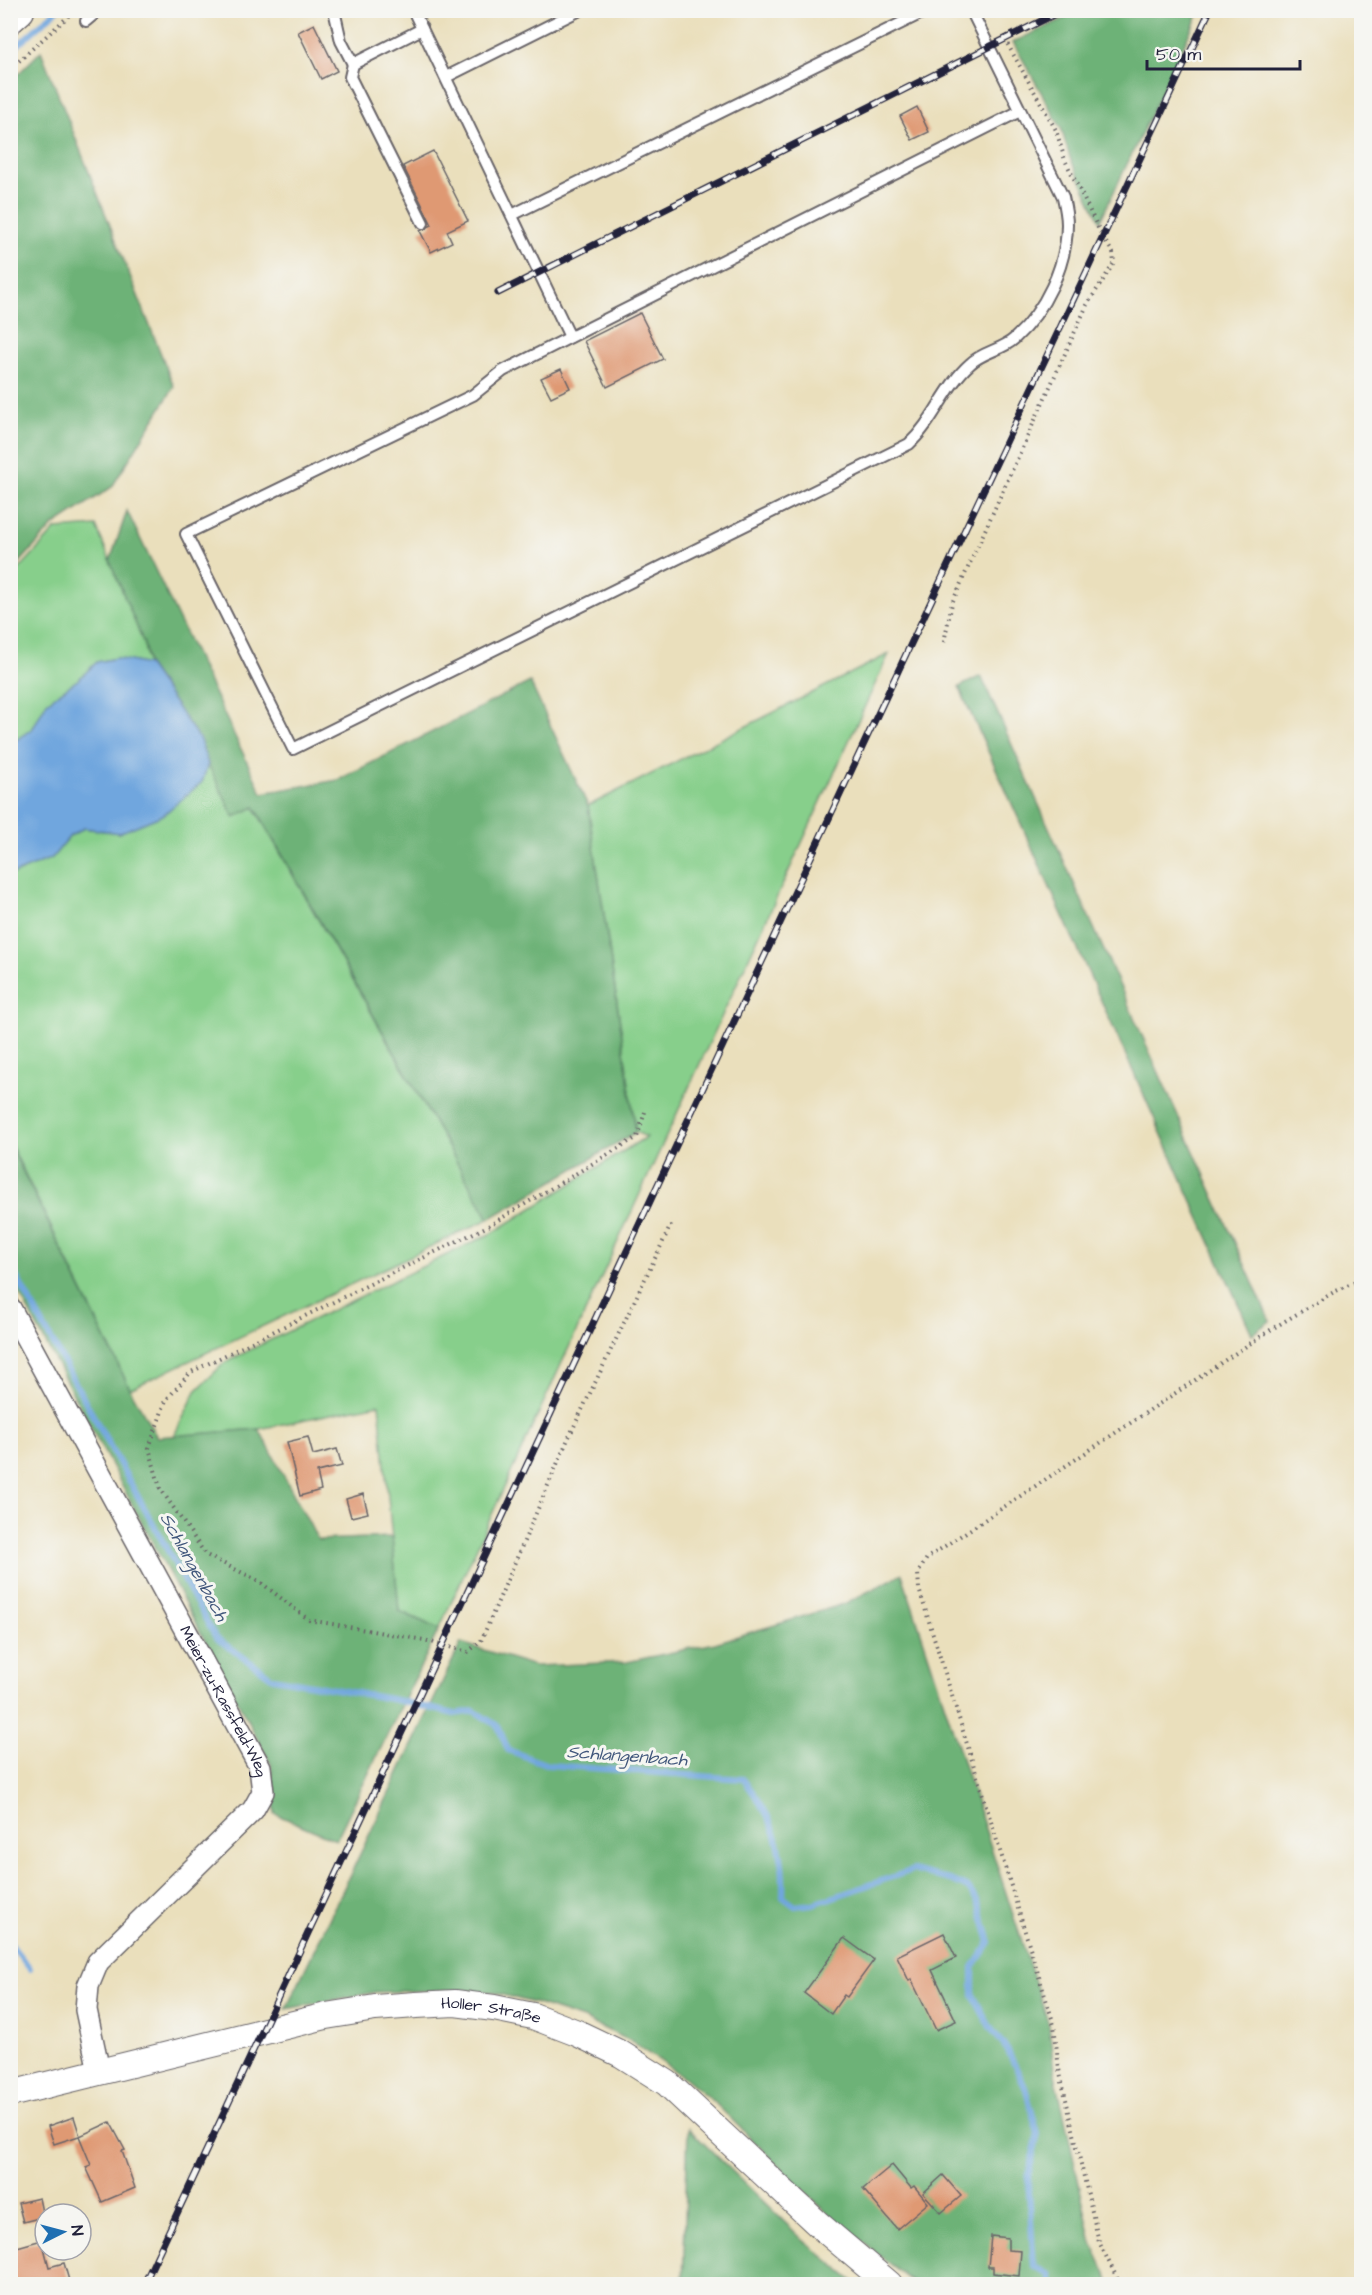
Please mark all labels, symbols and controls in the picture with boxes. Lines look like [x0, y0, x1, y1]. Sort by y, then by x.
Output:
scale bar [1147, 33, 1300, 71]
text: 50 m [1156, 42, 1201, 67]
water label: Schlangenbach [153, 1508, 235, 1627]
street label: Meier-zu-Rassfeld-Weg [174, 1622, 272, 1778]
water label: Schlangenbach [566, 1739, 689, 1774]
street label: Holler Straße [440, 1992, 545, 2029]
north arrow [33, 2202, 93, 2262]
text: N [65, 2224, 88, 2237]

